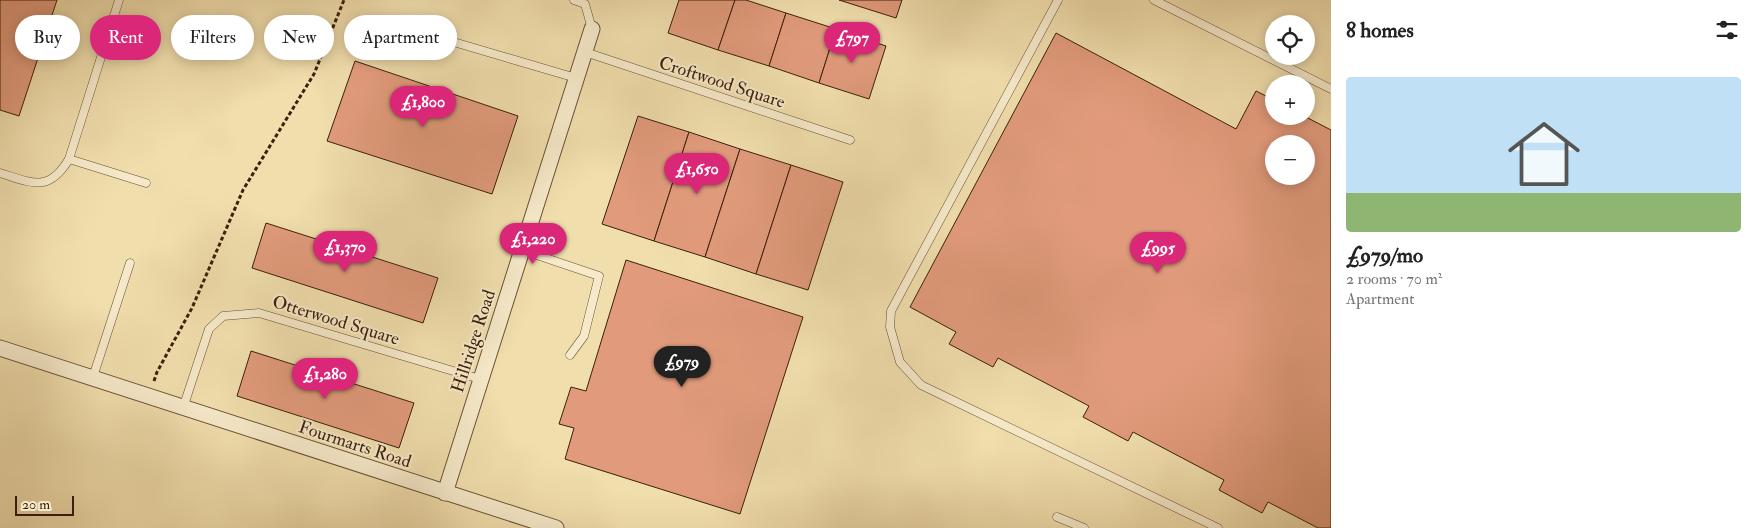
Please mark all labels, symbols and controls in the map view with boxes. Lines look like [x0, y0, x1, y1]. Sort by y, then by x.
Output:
chip: Buy [15, 15, 80, 60]
chip: Rent [90, 15, 161, 60]
chip: Filters [171, 15, 254, 60]
chip: New [264, 15, 334, 60]
chip: Apartment [344, 15, 457, 60]
map controls [1265, 15, 1315, 185]
button: locate [1265, 15, 1315, 65]
icon: filters [1713, 16, 1741, 44]
text: 8 homes [1346, 17, 1414, 44]
pin: £797 [822, 22, 882, 64]
text: £797 [835, 28, 869, 48]
street label: Croftwood Square [656, 51, 788, 114]
button: + [1265, 75, 1315, 125]
pin: £1,800 [382, 86, 464, 128]
text: £1,800 [401, 92, 445, 112]
icon: home [1499, 109, 1589, 199]
button: − [1265, 135, 1315, 185]
pin: £1,650 [656, 152, 738, 195]
text: £1,650 [675, 159, 719, 179]
pin: £1,220 [492, 222, 574, 265]
text: £1,220 [511, 229, 555, 249]
pin: £1,370 [304, 230, 386, 273]
pin: £995 [1128, 232, 1188, 274]
text: £1,370 [324, 237, 366, 257]
text: £995 [1141, 238, 1175, 258]
text: £979/mo [1346, 242, 1423, 269]
text: 2 rooms · 70 m² [1346, 269, 1442, 289]
street label: Hillridge Road [446, 287, 501, 396]
text: Apartment [1346, 289, 1414, 309]
street label: Otterwood Square [269, 290, 403, 351]
pin: £979 [652, 346, 712, 388]
text: £979 [665, 352, 699, 372]
pin: £1,280 [284, 358, 366, 400]
text: £1,280 [303, 364, 347, 384]
street label: Fourmarts Road [296, 415, 414, 474]
scale bar [15, 493, 74, 516]
text: 20 m [22, 496, 50, 513]

